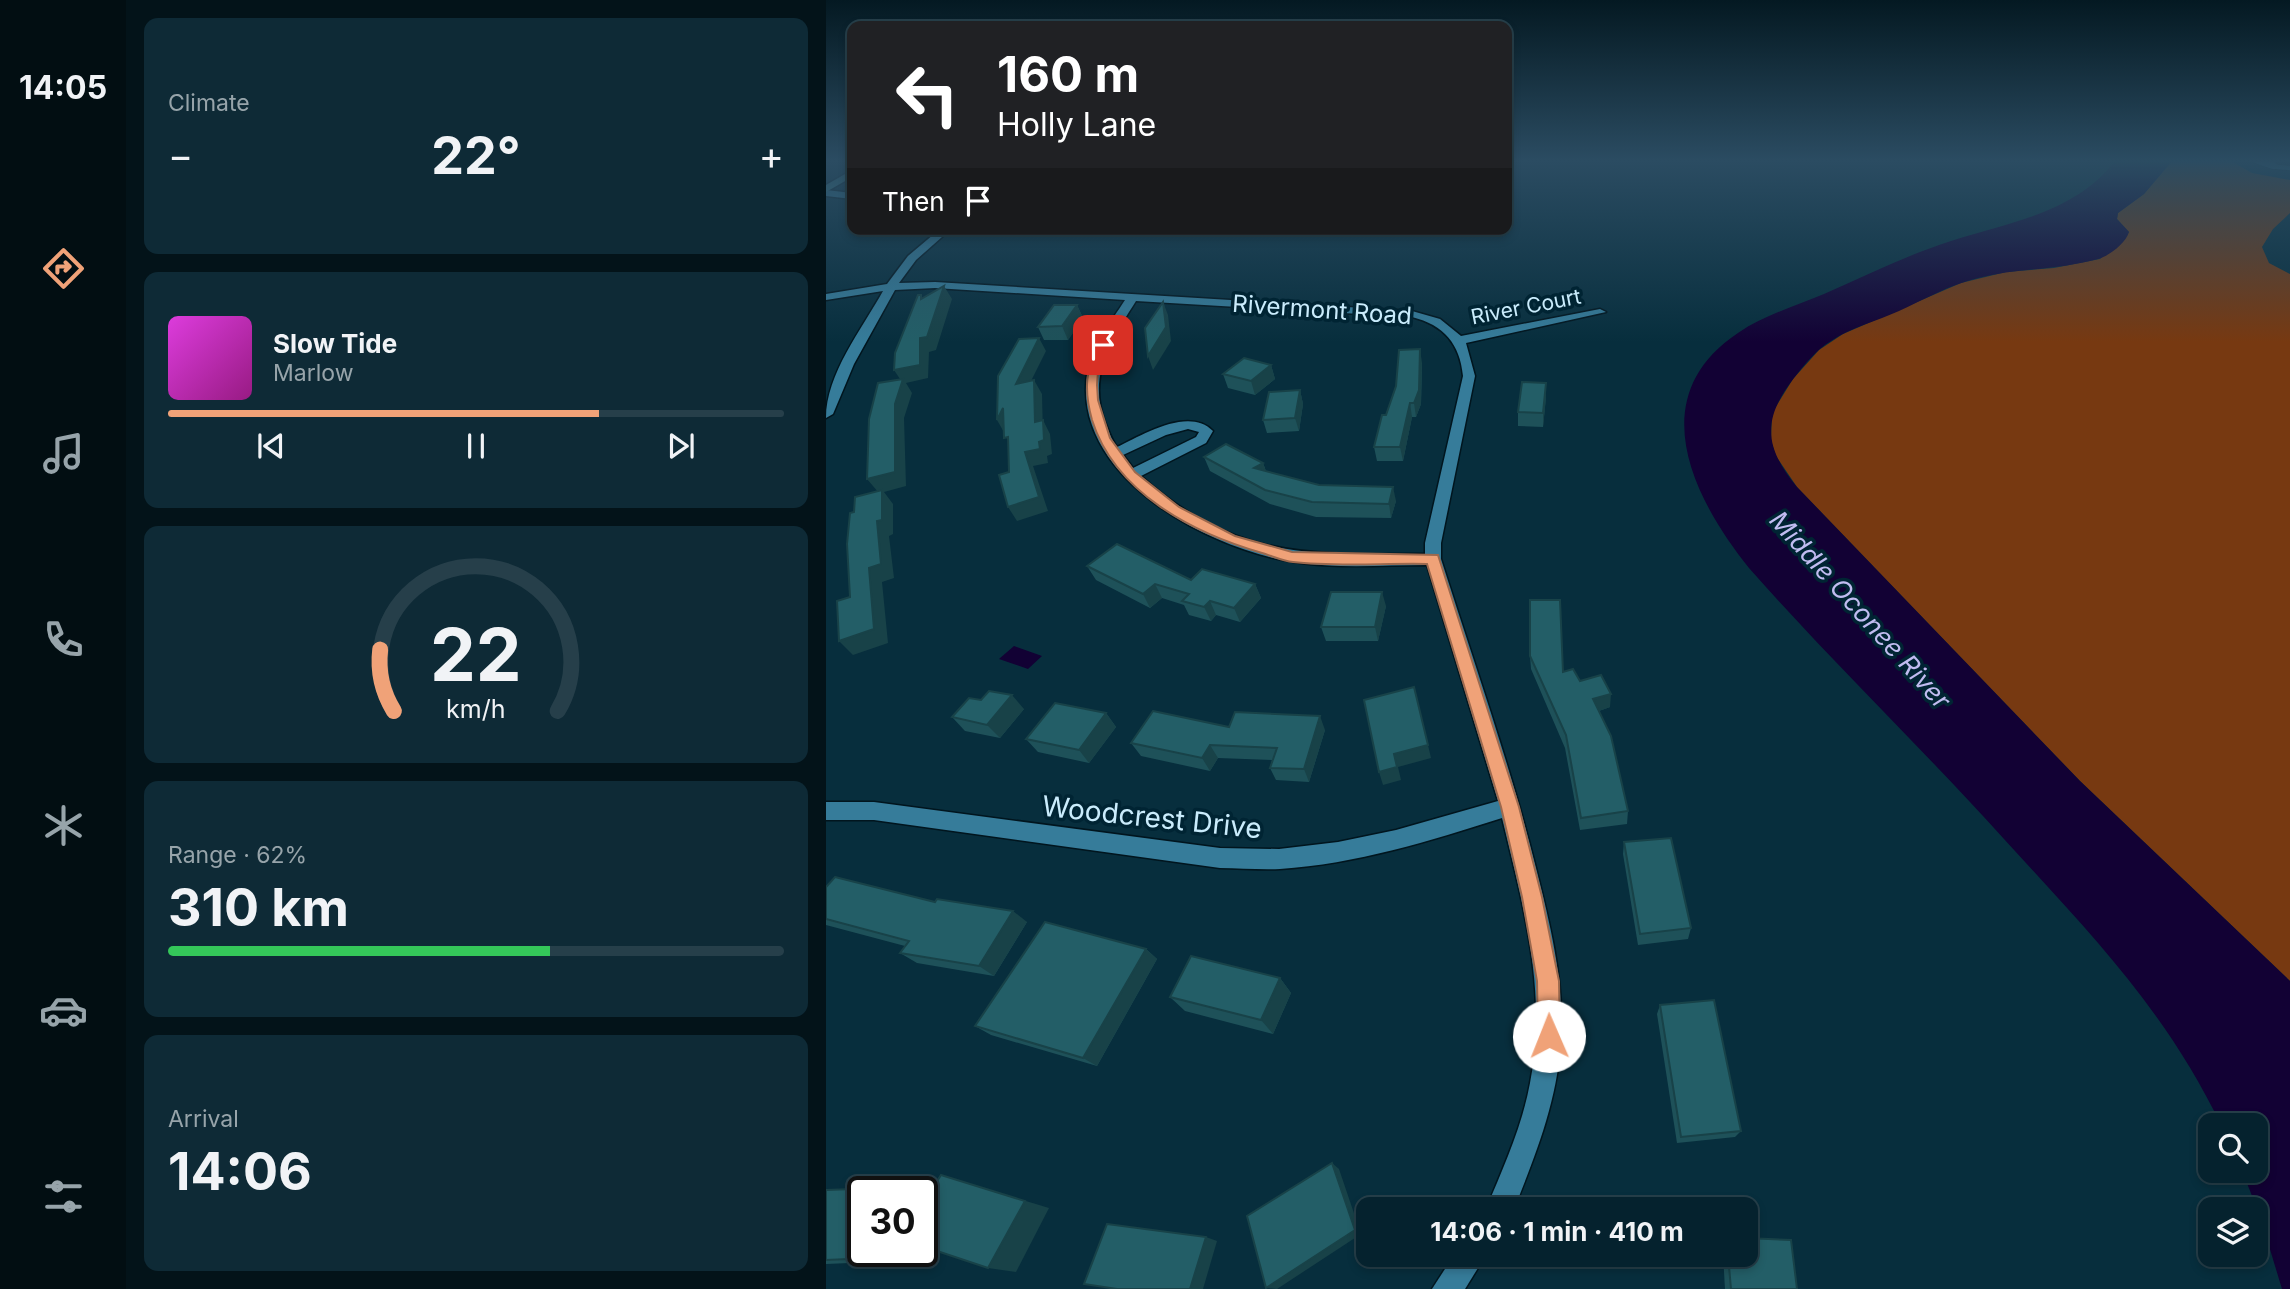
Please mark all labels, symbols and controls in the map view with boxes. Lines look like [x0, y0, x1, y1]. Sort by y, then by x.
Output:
text: 160 m [997, 45, 1139, 104]
icon: left [882, 49, 973, 140]
text: 14:05 [19, 68, 107, 107]
text: Climate [168, 89, 250, 117]
text: Holly Lane [997, 105, 1156, 144]
text: 22° [431, 124, 521, 187]
text: − [168, 132, 193, 178]
text: + [759, 132, 784, 178]
icon: arrive [959, 182, 997, 220]
text: Then [882, 186, 945, 217]
icon: directions [39, 244, 88, 293]
street label: River Court [1469, 284, 1583, 329]
street label: Rivermont Road [1231, 289, 1413, 330]
pin [1073, 315, 1133, 375]
icon: arrive [1084, 326, 1122, 364]
text: Slow Tide [273, 328, 397, 359]
text: Marlow [273, 359, 353, 387]
icon: previous [252, 427, 290, 465]
icon: pause [457, 427, 495, 465]
icon: next [662, 427, 700, 465]
icon: music [39, 429, 88, 478]
water label: Middle Oconee River [1763, 504, 1958, 716]
text: 22 [430, 610, 522, 699]
icon: phone [39, 615, 88, 664]
text: km/h [446, 693, 506, 723]
street label: Woodcrest Drive [1041, 789, 1263, 845]
icon: climate [39, 801, 88, 850]
text: Range · 62% [168, 841, 307, 869]
text: 310 km [168, 876, 349, 939]
icon: car [39, 986, 88, 1035]
position arrow [1512, 999, 1586, 1073]
text: Arrival [168, 1105, 239, 1133]
map controls [2198, 1113, 2268, 1267]
button: search [2198, 1113, 2268, 1183]
text: 14:06 [168, 1140, 312, 1203]
icon: filters [39, 1172, 88, 1221]
speed limit sign: 30 [847, 1176, 938, 1267]
button: layers [2198, 1197, 2268, 1267]
text: 14:06 · 1 min · 410 m [1430, 1216, 1684, 1247]

